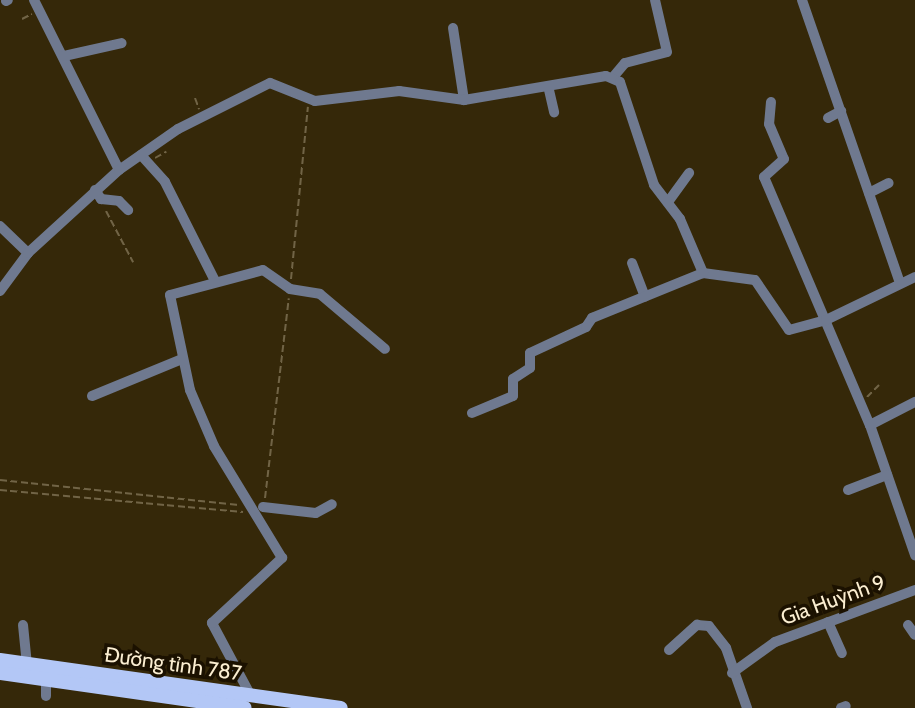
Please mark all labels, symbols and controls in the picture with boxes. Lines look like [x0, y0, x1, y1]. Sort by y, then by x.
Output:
street label: Gia Huỳnh 9 [777, 569, 889, 631]
street label: Đường tỉnh 787 [103, 642, 243, 686]

